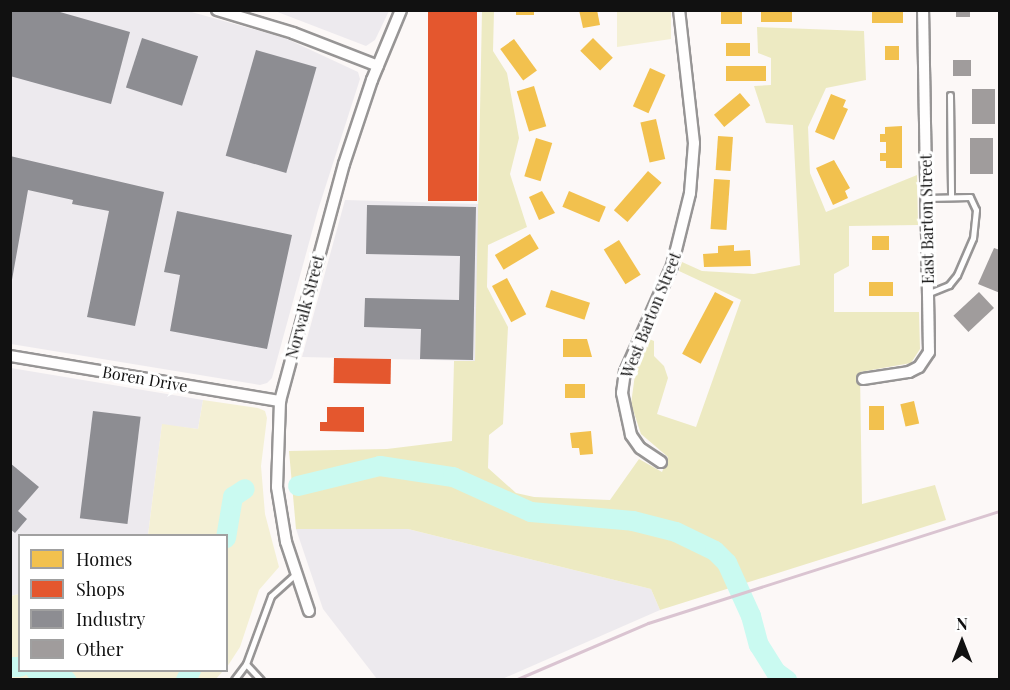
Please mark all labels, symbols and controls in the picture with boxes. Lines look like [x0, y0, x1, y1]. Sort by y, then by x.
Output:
street label: East Barton Street [916, 154, 938, 284]
street label: West Barton Street [617, 249, 685, 381]
street label: Norwalk Street [282, 253, 328, 361]
street label: Boren Drive [101, 362, 189, 396]
legend [18, 534, 228, 672]
text: Homes [76, 547, 132, 571]
text: Shops [76, 577, 125, 601]
text: Industry [76, 607, 145, 631]
north arrow [932, 612, 992, 672]
text: N [956, 613, 968, 634]
text: Other [76, 637, 123, 661]

